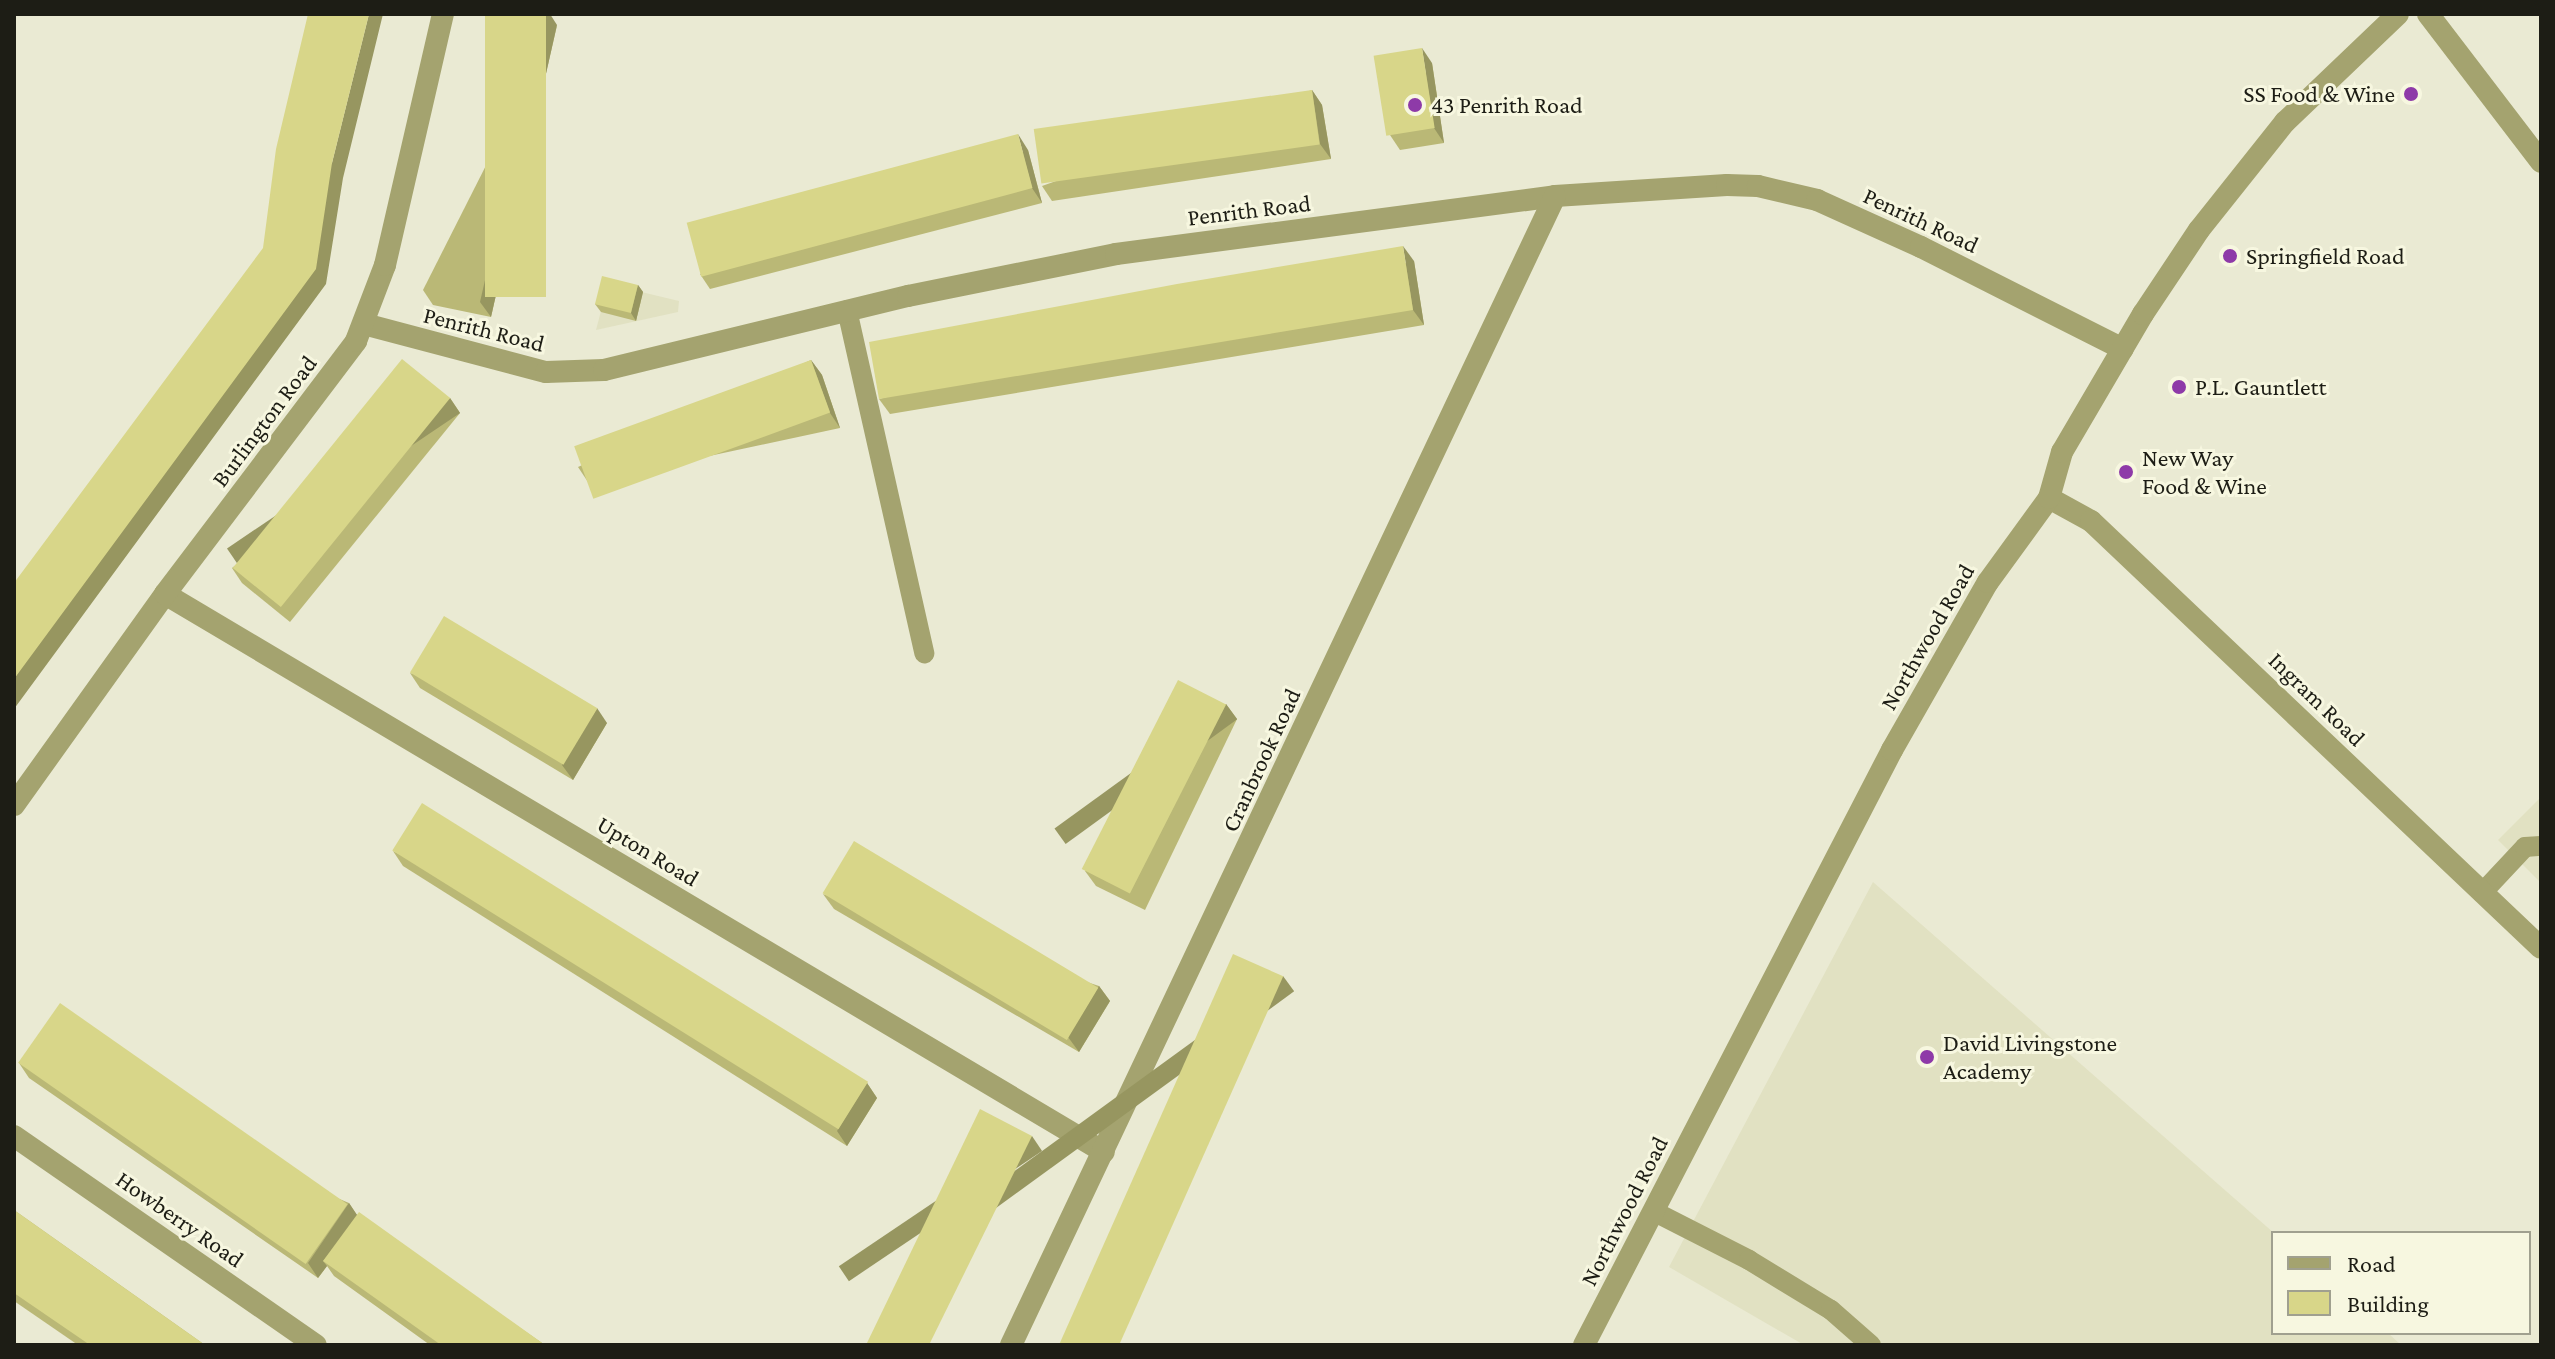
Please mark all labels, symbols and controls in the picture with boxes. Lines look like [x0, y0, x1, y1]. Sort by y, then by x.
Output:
place label: SS Food & Wine [2243, 80, 2395, 108]
marker: SS Food & Wine [2402, 85, 2420, 103]
place label: 43 Penrith Road [1431, 91, 1583, 119]
marker: 43 Penrith Road [1406, 96, 1424, 114]
street label: Penrith Road [1859, 181, 1983, 259]
street label: Penrith Road [1186, 188, 1312, 232]
place label: Springfield Road [2246, 242, 2405, 270]
marker: Springfield Road [2221, 247, 2239, 265]
street label: Penrith Road [420, 300, 548, 358]
street label: Burlington Road [205, 350, 323, 492]
place label: P.L. Gauntlett [2195, 373, 2326, 401]
marker: P.L. Gauntlett [2170, 378, 2188, 396]
place label: New Way Food & Wine [2142, 444, 2267, 500]
marker: New Way Food & Wine [2117, 463, 2135, 481]
street label: Northwood Road [1874, 559, 1980, 715]
street label: Ingram Road [2263, 646, 2371, 752]
street label: Cranbrook Road [1215, 684, 1307, 836]
street label: Upton Road [592, 809, 704, 893]
place label: David Livingstone Academy [1943, 1029, 2117, 1085]
marker: David Livingstone Academy [1918, 1048, 1936, 1066]
street label: Northwood Road [1574, 1131, 1674, 1291]
street label: Howberry Road [111, 1164, 249, 1274]
legend [2271, 1231, 2531, 1335]
text: Road [2347, 1250, 2396, 1277]
text: Building [2347, 1290, 2429, 1317]

